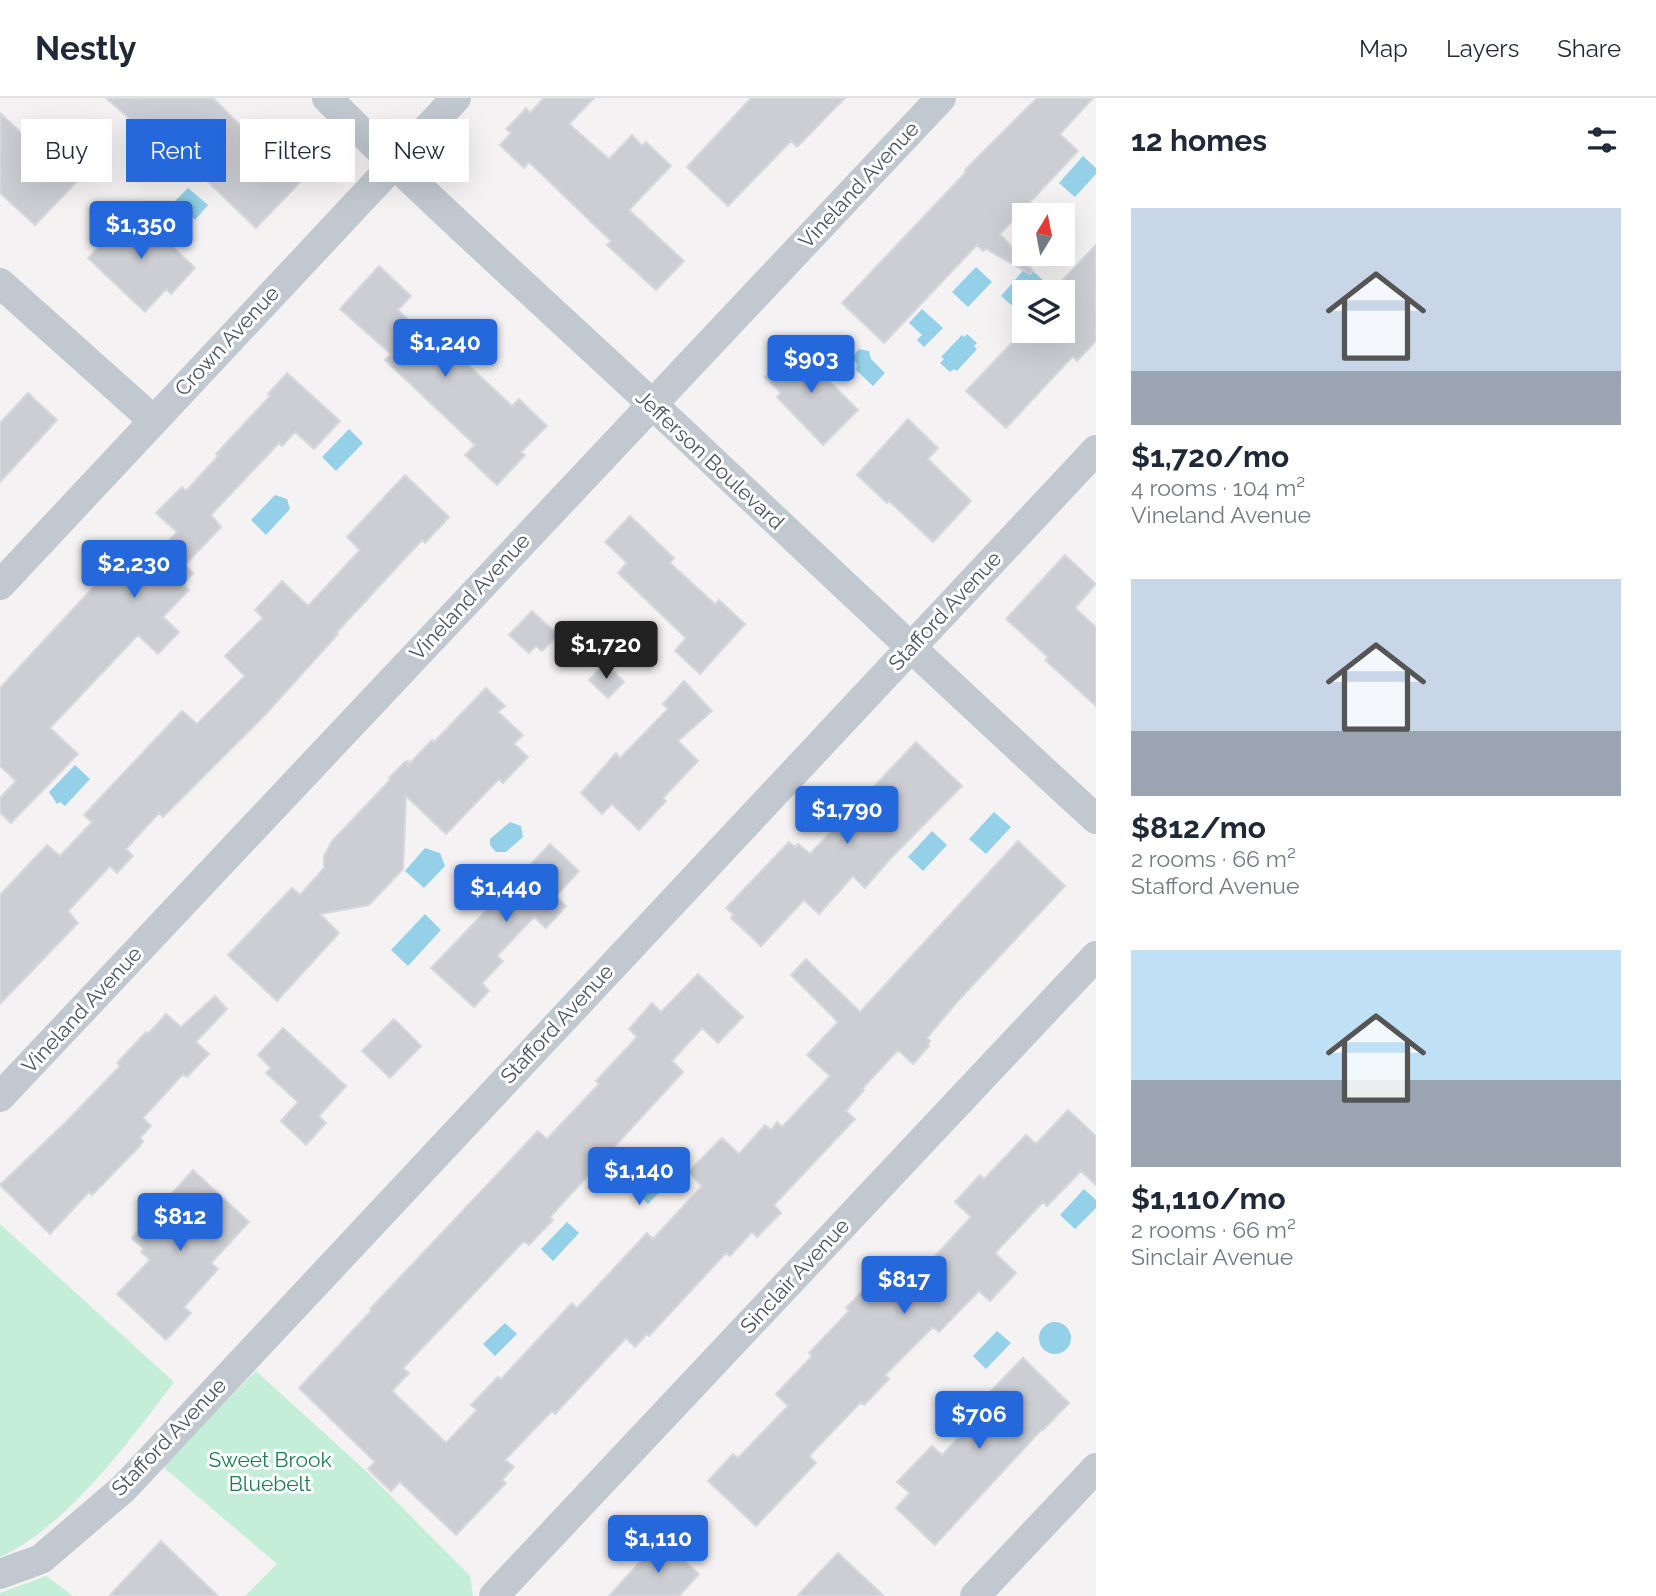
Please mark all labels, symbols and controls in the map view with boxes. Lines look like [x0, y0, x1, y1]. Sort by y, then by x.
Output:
text: Nestly [35, 29, 136, 68]
text: Map [1359, 34, 1408, 63]
text: Layers [1446, 34, 1519, 63]
text: Share [1557, 34, 1621, 63]
street label: Vineland Avenue [793, 116, 924, 253]
chip: Buy [21, 119, 112, 182]
chip: Rent [126, 119, 226, 182]
chip: Filters [240, 119, 355, 182]
chip: New [369, 119, 469, 182]
icon: filters [1583, 121, 1621, 159]
text: 12 homes [1131, 123, 1267, 158]
pin: $1,350 [84, 202, 198, 261]
north arrow [1012, 203, 1074, 266]
map controls [1012, 203, 1075, 343]
text: $1,350 [106, 210, 176, 237]
icon: home [1313, 253, 1439, 379]
street label: Crown Avenue [169, 280, 284, 401]
button: layers [1012, 280, 1075, 343]
pin: $1,240 [388, 320, 502, 379]
text: $1,240 [409, 328, 481, 355]
pin: $903 [770, 336, 852, 395]
text: $903 [783, 344, 839, 371]
street label: Jefferson Boulevard [631, 385, 789, 535]
text: $1,720/mo [1131, 439, 1289, 474]
text: 4 rooms · 104 m² [1131, 474, 1305, 501]
text: Vineland Avenue [1131, 501, 1311, 528]
street label: Vineland Avenue [404, 528, 535, 665]
pin: $2,230 [77, 540, 191, 600]
street label: Stafford Avenue [883, 546, 1006, 675]
text: $2,230 [98, 549, 170, 576]
pin: $1,720 [549, 622, 663, 681]
icon: home [1313, 624, 1439, 750]
text: $1,720 [571, 630, 641, 657]
pin: $1,790 [790, 786, 904, 846]
text: $1,790 [811, 795, 883, 822]
text: $812/mo [1131, 810, 1266, 845]
text: 2 rooms · 66 m² [1131, 845, 1296, 872]
pin: $1,440 [449, 864, 563, 924]
text: Stafford Avenue [1131, 872, 1300, 899]
text: $1,440 [470, 873, 542, 900]
street label: Vineland Avenue [16, 941, 147, 1078]
street label: Stafford Avenue [495, 959, 618, 1088]
icon: home [1313, 995, 1439, 1121]
pin: $1,140 [582, 1148, 696, 1207]
text: $1,140 [604, 1156, 674, 1183]
text: $1,110/mo [1131, 1181, 1286, 1216]
pin: $812 [139, 1194, 221, 1253]
text: $812 [154, 1202, 206, 1229]
street label: Sinclair Avenue [735, 1213, 854, 1338]
text: 2 rooms · 66 m² [1131, 1216, 1296, 1243]
text: Sinclair Avenue [1131, 1243, 1293, 1270]
pin: $817 [863, 1256, 945, 1316]
text: $817 [878, 1265, 930, 1292]
street label: Stafford Avenue [106, 1373, 231, 1501]
pin: $706 [938, 1392, 1020, 1451]
text: $706 [951, 1400, 1007, 1427]
park label: Sweet Brook Bluebelt [208, 1447, 332, 1496]
pin: $1,110 [601, 1516, 715, 1575]
text: $1,110 [624, 1524, 692, 1551]

